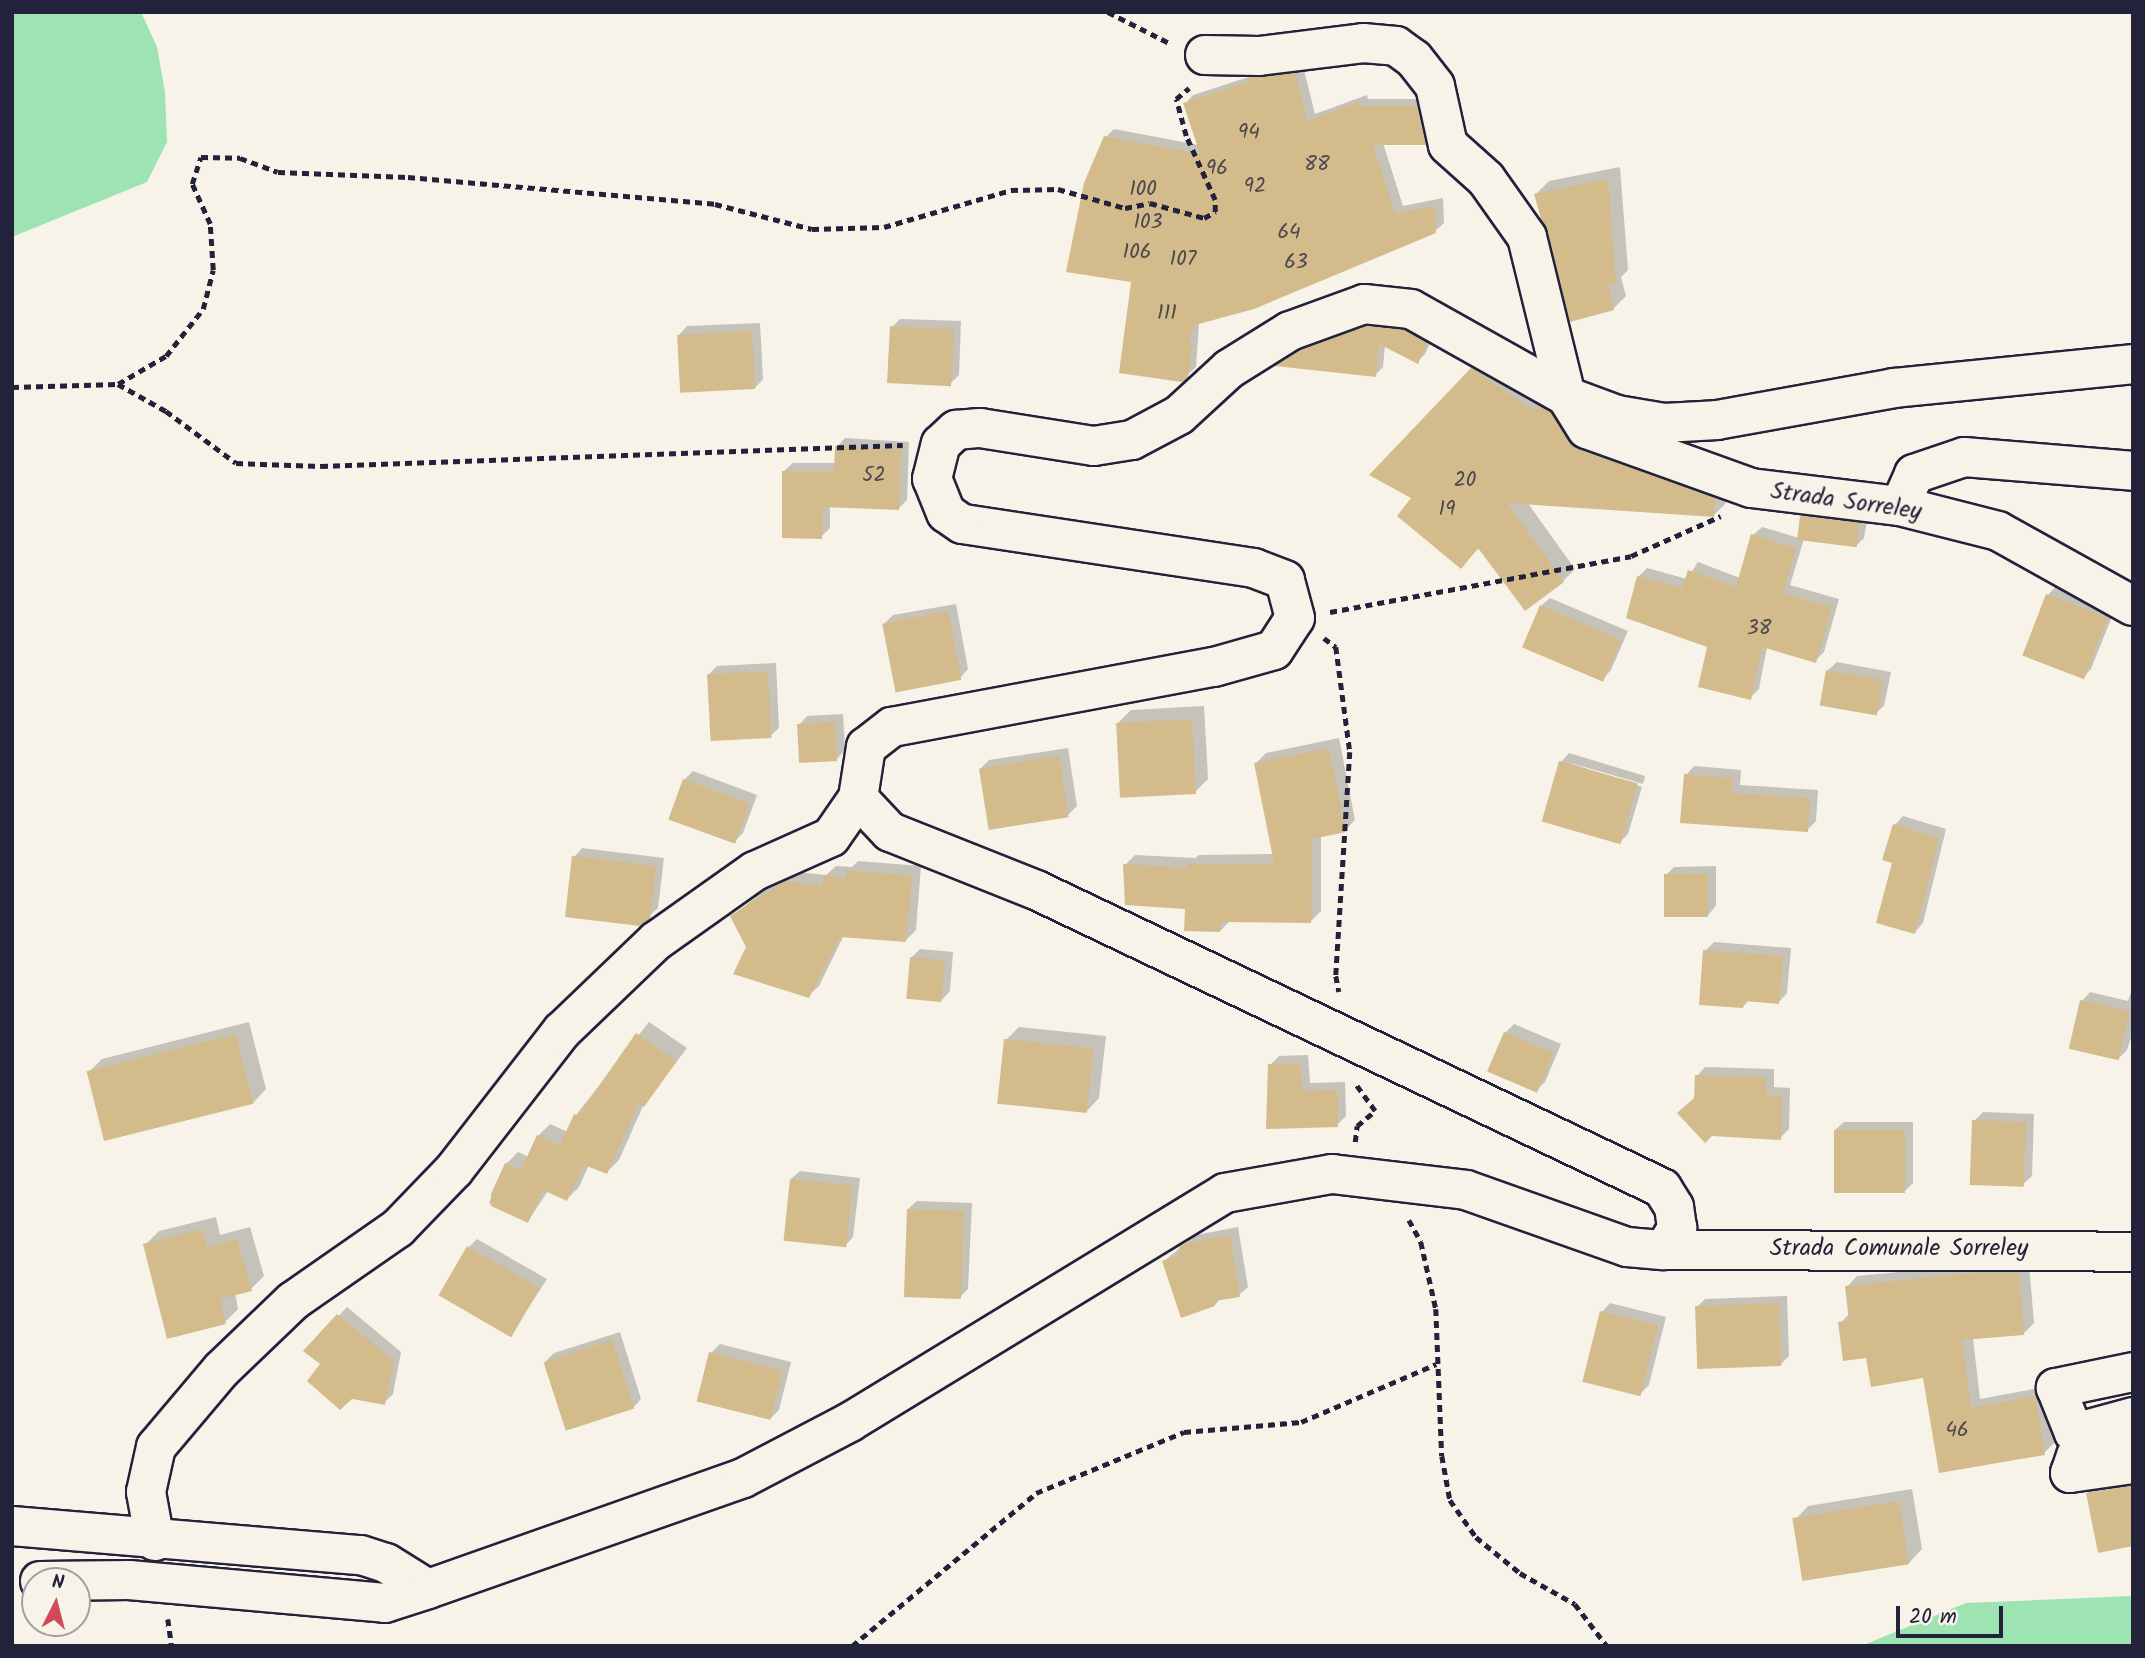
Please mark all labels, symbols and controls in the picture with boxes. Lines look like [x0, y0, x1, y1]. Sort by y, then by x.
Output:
house number: 94 [1238, 120, 1260, 146]
house number: 88 [1304, 152, 1330, 178]
house number: 96 [1206, 156, 1228, 182]
house number: 92 [1244, 174, 1266, 200]
house number: 100 [1129, 177, 1157, 203]
house number: 103 [1133, 210, 1163, 236]
house number: 64 [1277, 220, 1301, 246]
house number: 106 [1123, 240, 1151, 266]
house number: 107 [1170, 247, 1196, 273]
house number: 63 [1284, 250, 1308, 276]
house number: 111 [1157, 301, 1177, 327]
house number: 52 [862, 463, 886, 489]
house number: 20 [1454, 468, 1476, 494]
street label: Strada Sorreley [1769, 477, 1923, 527]
house number: 19 [1439, 497, 1455, 523]
house number: 38 [1747, 616, 1771, 642]
street label: Strada Comunale Sorreley [1770, 1235, 2028, 1263]
house number: 46 [1945, 1418, 1969, 1444]
north arrow [21, 1567, 91, 1637]
text: N [50, 1568, 66, 1599]
scale bar [1900, 1592, 2007, 1636]
text: 20 m [1909, 1601, 1957, 1634]

